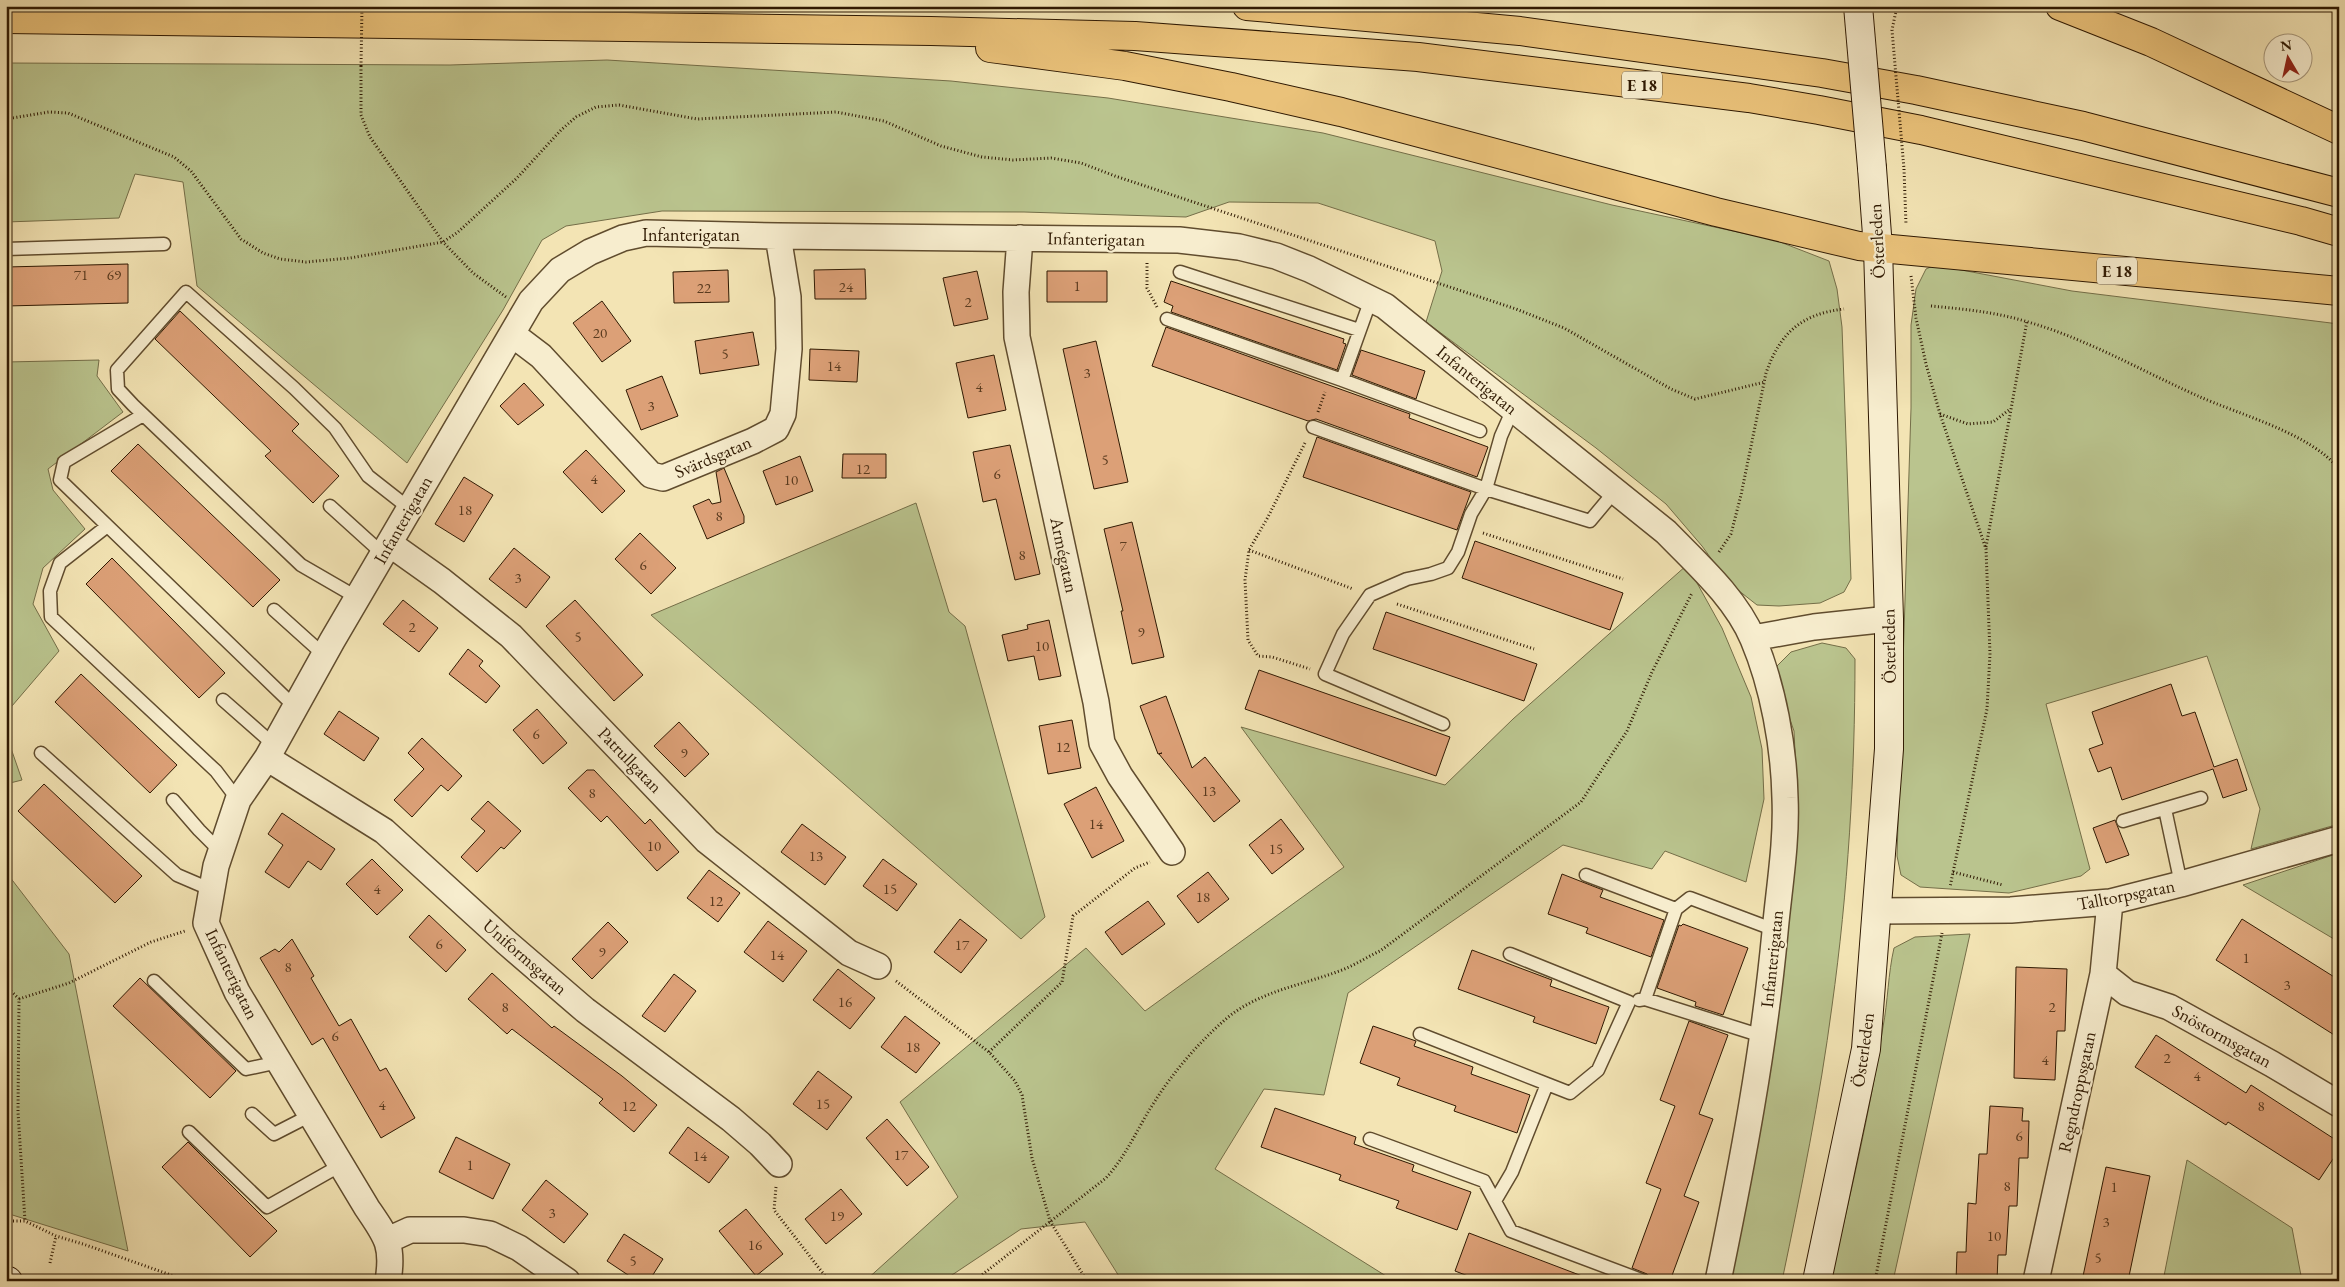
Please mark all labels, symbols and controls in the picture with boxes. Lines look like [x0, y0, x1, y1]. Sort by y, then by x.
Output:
north arrow [2262, 32, 2312, 82]
text: N [2279, 35, 2294, 55]
road number: E 18 [1622, 72, 1662, 98]
street label: Österleden [1863, 202, 1890, 279]
street label: Infanterigatan [642, 223, 741, 246]
street label: Infanterigatan [1047, 226, 1146, 251]
road number: E 18 [2097, 258, 2137, 284]
house number: 71 [74, 265, 88, 284]
house number: 69 [107, 265, 121, 284]
house number: 1 [1073, 276, 1081, 295]
house number: 24 [839, 277, 854, 296]
house number: 22 [697, 278, 712, 297]
house number: 2 [964, 292, 972, 311]
house number: 20 [593, 323, 607, 342]
street label: Infanterigatan [1432, 340, 1523, 420]
house number: 5 [721, 344, 729, 363]
house number: 14 [827, 356, 842, 375]
house number: 3 [1083, 363, 1091, 382]
house number: 4 [975, 377, 983, 396]
house number: 3 [647, 396, 655, 415]
street label: Svärdsgatan [671, 430, 755, 483]
house number: 5 [1101, 450, 1109, 469]
house number: 12 [856, 459, 871, 478]
house number: 6 [993, 464, 1001, 483]
house number: 4 [590, 469, 598, 488]
house number: 10 [784, 470, 798, 489]
street label: Infanterigatan [368, 471, 437, 568]
house number: 18 [458, 500, 472, 519]
house number: 8 [715, 506, 723, 525]
street label: Armégatan [1045, 514, 1084, 595]
house number: 7 [1119, 536, 1127, 555]
house number: 8 [1018, 545, 1026, 564]
house number: 6 [639, 555, 647, 574]
house number: 3 [514, 568, 522, 587]
street label: Österleden [1876, 608, 1901, 684]
house number: 2 [408, 617, 416, 636]
house number: 9 [1137, 622, 1145, 641]
house number: 5 [574, 627, 582, 646]
house number: 10 [1035, 636, 1049, 655]
street label: Patrullgatan [593, 722, 668, 798]
house number: 6 [532, 724, 540, 743]
house number: 12 [1056, 737, 1071, 756]
house number: 9 [680, 743, 688, 762]
house number: 13 [1202, 781, 1216, 800]
house number: 8 [588, 783, 596, 802]
house number: 14 [1089, 814, 1104, 833]
house number: 10 [647, 836, 661, 855]
house number: 15 [1269, 839, 1283, 858]
house number: 13 [809, 846, 823, 865]
street label: Talltorpsgatan [2075, 874, 2177, 915]
house number: 4 [373, 879, 381, 898]
house number: 15 [883, 879, 897, 898]
house number: 18 [1196, 887, 1210, 906]
house number: 12 [709, 891, 724, 910]
street label: Infanterigatan [1755, 909, 1788, 1009]
street label: Uniformsgatan [478, 914, 573, 1000]
street label: Infanterigatan [201, 925, 264, 1023]
house number: 6 [435, 934, 443, 953]
house number: 17 [955, 935, 970, 954]
house number: 9 [598, 942, 606, 961]
house number: 14 [770, 945, 785, 964]
house number: 1 [2242, 948, 2250, 967]
house number: 8 [284, 957, 292, 976]
house number: 3 [2283, 975, 2291, 994]
house number: 16 [838, 992, 852, 1011]
house number: 8 [501, 997, 509, 1016]
house number: 2 [2048, 997, 2056, 1016]
street label: Snöstormsgatan [2168, 999, 2277, 1073]
street label: Österleden [1846, 1011, 1879, 1089]
house number: 6 [331, 1026, 339, 1045]
street label: Regndroppsgatan [2052, 1029, 2101, 1154]
house number: 18 [906, 1037, 920, 1056]
house number: 2 [2163, 1048, 2171, 1067]
house number: 4 [2041, 1050, 2049, 1069]
house number: 4 [2193, 1066, 2201, 1085]
house number: 15 [816, 1094, 830, 1113]
house number: 4 [378, 1095, 386, 1114]
house number: 12 [622, 1096, 637, 1115]
house number: 8 [2257, 1096, 2265, 1115]
house number: 6 [2015, 1126, 2023, 1145]
house number: 17 [894, 1145, 909, 1164]
house number: 14 [693, 1146, 708, 1165]
house number: 1 [466, 1155, 474, 1174]
house number: 8 [2003, 1176, 2011, 1195]
house number: 1 [2110, 1177, 2118, 1196]
house number: 3 [548, 1203, 556, 1222]
house number: 19 [830, 1206, 844, 1225]
house number: 3 [2102, 1212, 2110, 1231]
house number: 10 [1987, 1226, 2001, 1245]
house number: 16 [748, 1235, 762, 1254]
house number: 5 [2094, 1248, 2102, 1267]
house number: 5 [629, 1251, 637, 1270]

